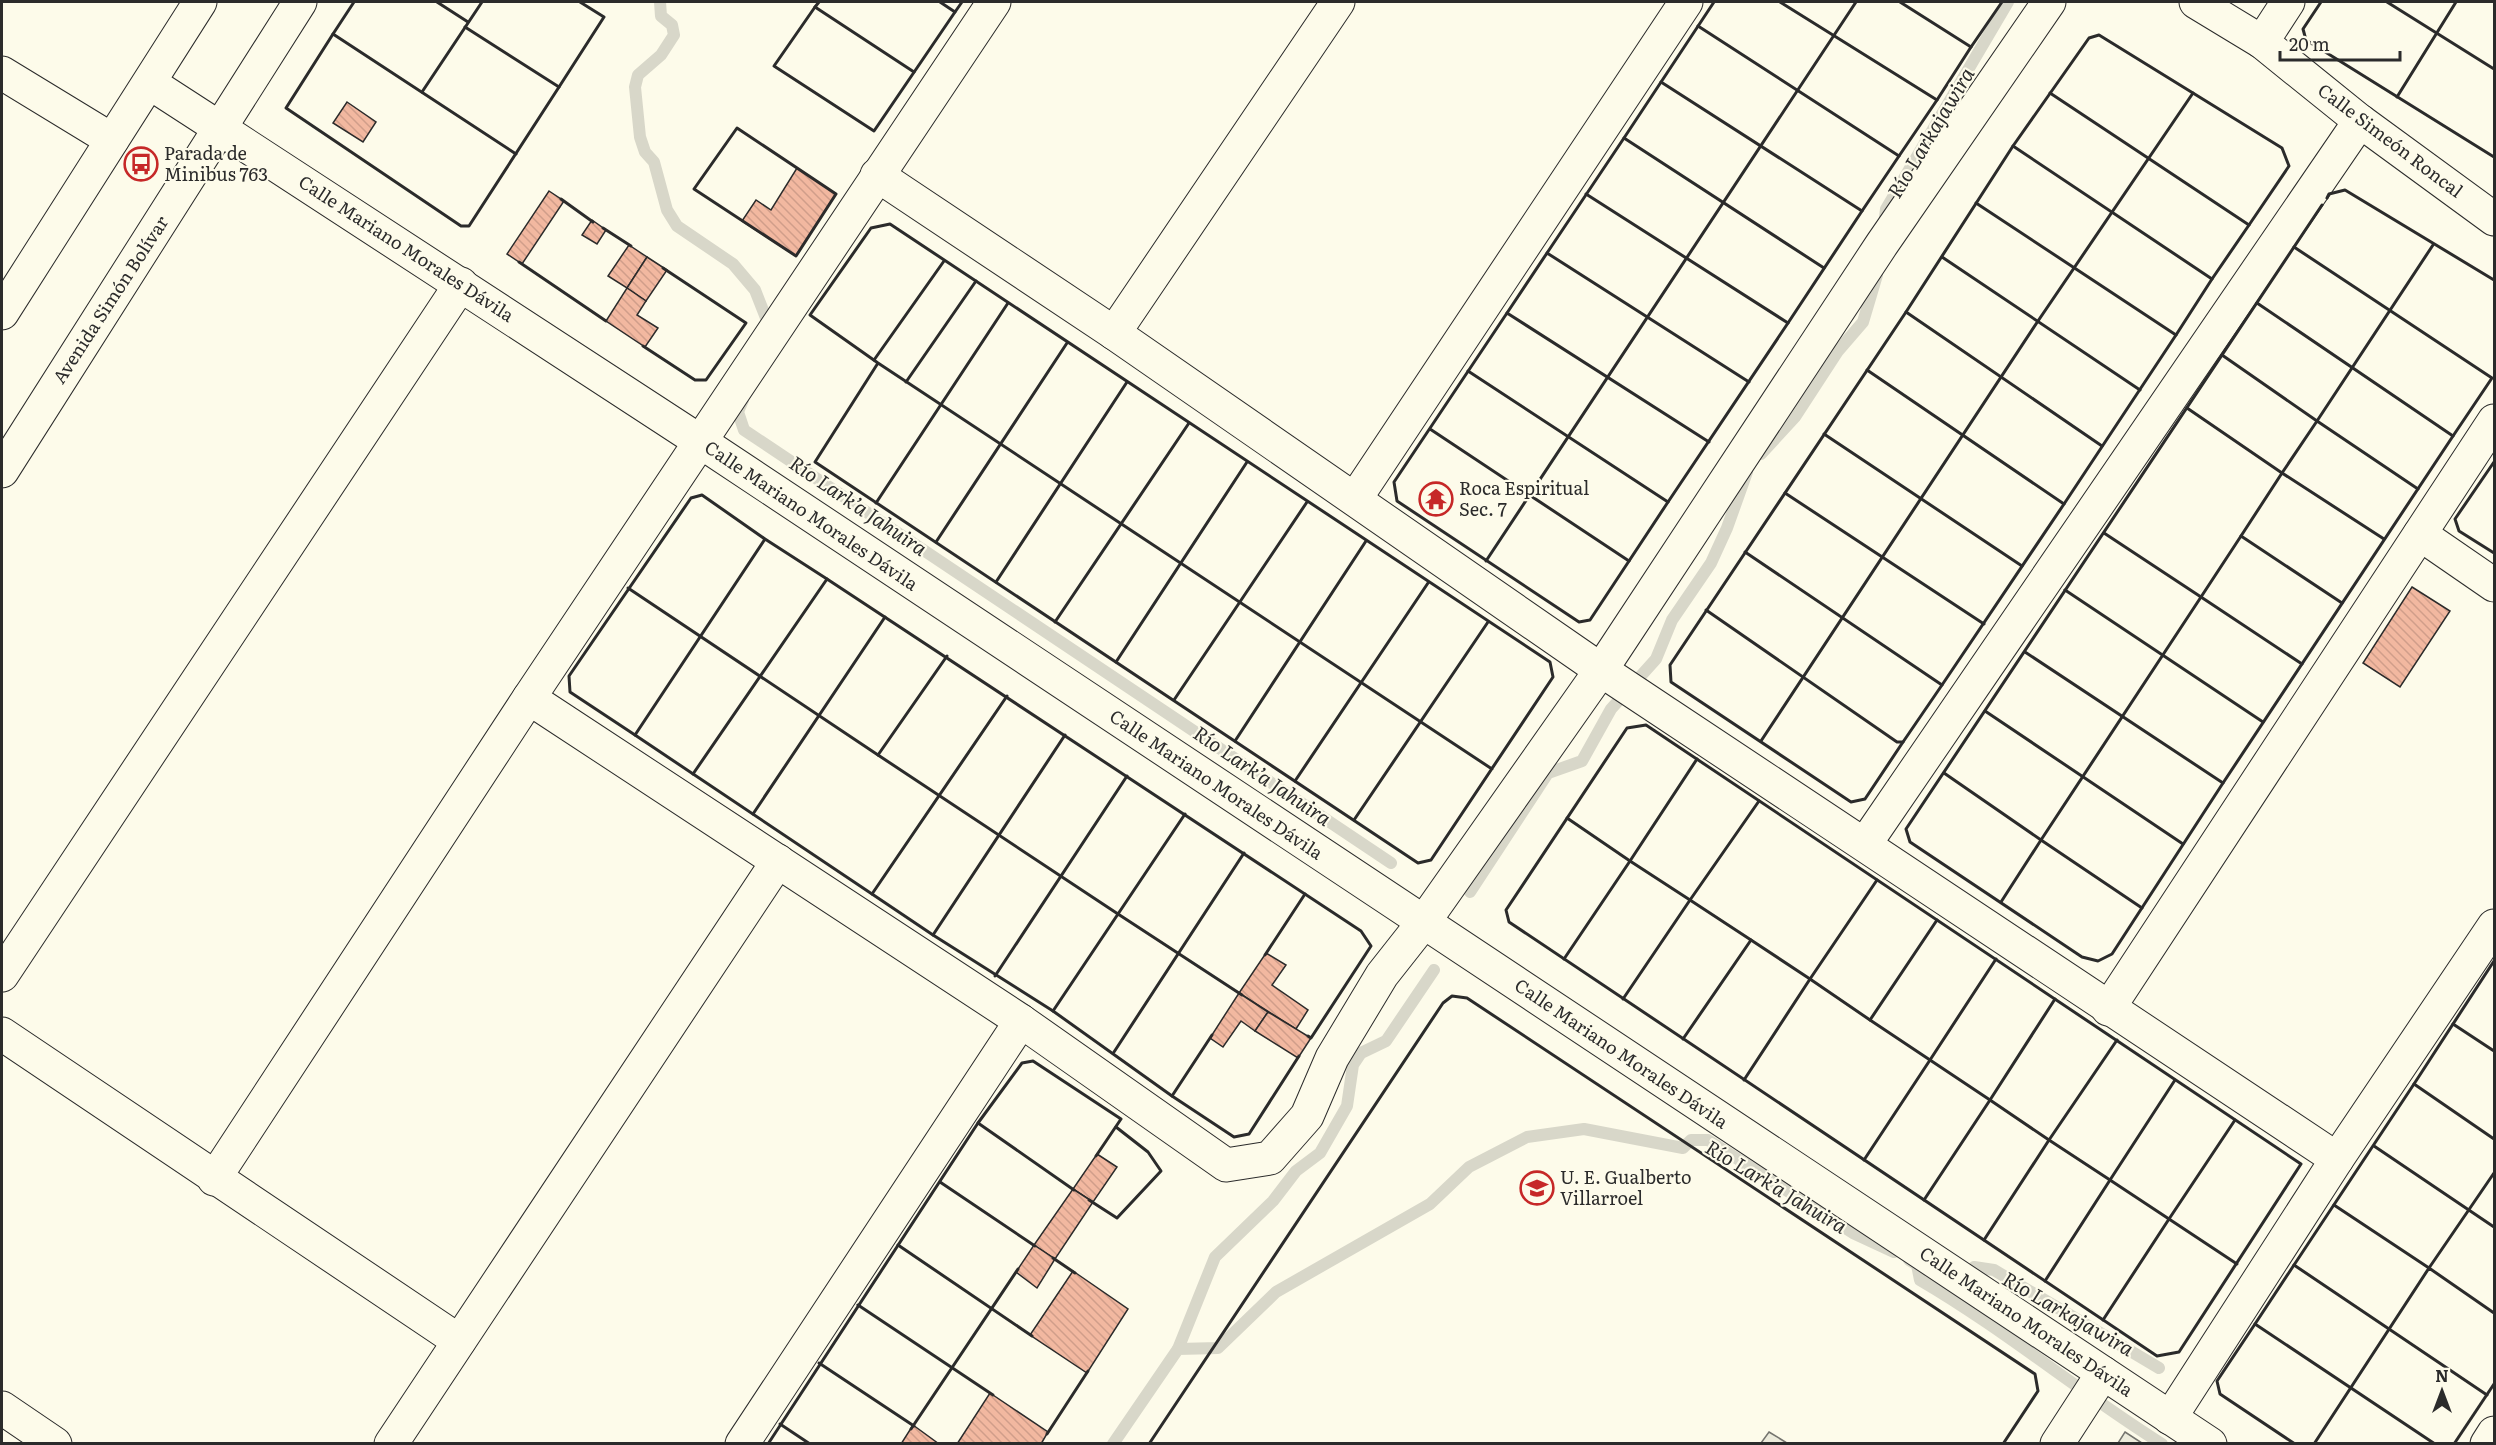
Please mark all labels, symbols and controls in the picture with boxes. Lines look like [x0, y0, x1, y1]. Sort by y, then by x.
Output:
scale bar [2280, 24, 2400, 62]
text: 20 m [2289, 30, 2330, 57]
water label: Río Larkajawira [1878, 60, 1980, 203]
street label: Calle Simeón Roncal [2313, 76, 2469, 203]
place label: Parada de Minibus 763 [164, 139, 268, 187]
bus stop icon: Parada de Minibus 763 [123, 146, 159, 182]
street label: Calle Mariano Morales Dávila [294, 168, 520, 328]
street label: Avenida Simón Bolívar [45, 210, 175, 388]
street label: Calle Mariano Morales Dávila [700, 433, 924, 597]
water label: Río Lark’a Jahuira [784, 447, 935, 562]
place label: Roca Espiritual Sec. 7 [1459, 474, 1589, 522]
temple icon: Roca Espiritual Sec. 7 [1418, 481, 1454, 517]
street label: Calle Mariano Morales Dávila [1105, 702, 1329, 866]
water label: Río Lark’a Jahuira [1188, 717, 1339, 832]
street label: Calle Mariano Morales Dávila [1510, 971, 1734, 1135]
water label: Río Lark’a Jahuira [1700, 1131, 1854, 1240]
place label: U. E. Gualberto Villarroel [1560, 1163, 1692, 1211]
school or university icon: U. E. Gualberto Villarroel [1519, 1170, 1555, 1206]
street label: Calle Mariano Morales Dávila [1915, 1239, 2139, 1403]
water label: Río Larkajawira [1998, 1262, 2141, 1362]
north arrow [2412, 1361, 2472, 1421]
text: N [2435, 1363, 2449, 1387]

